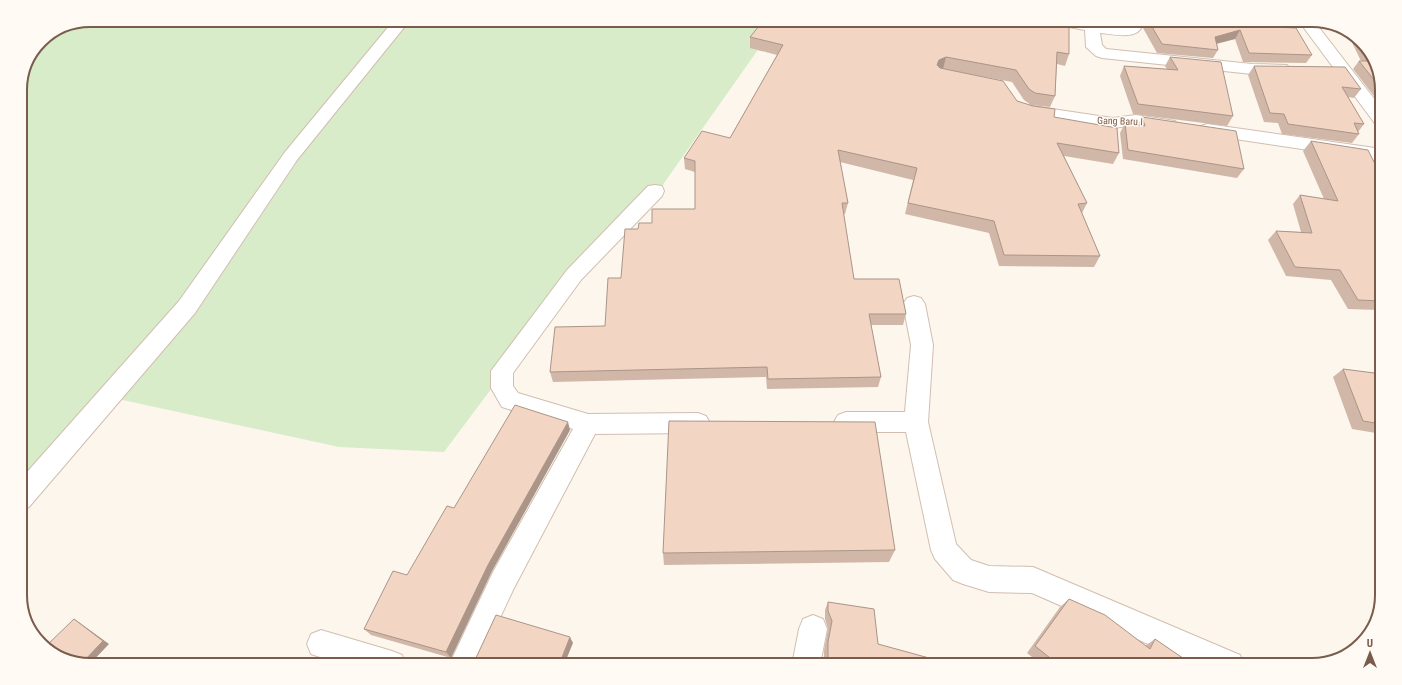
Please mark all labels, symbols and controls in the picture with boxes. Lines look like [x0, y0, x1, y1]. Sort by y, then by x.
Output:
street label: Gang Baru I [1097, 115, 1143, 127]
north arrow [1350, 633, 1390, 673]
text: U [1367, 637, 1373, 650]

